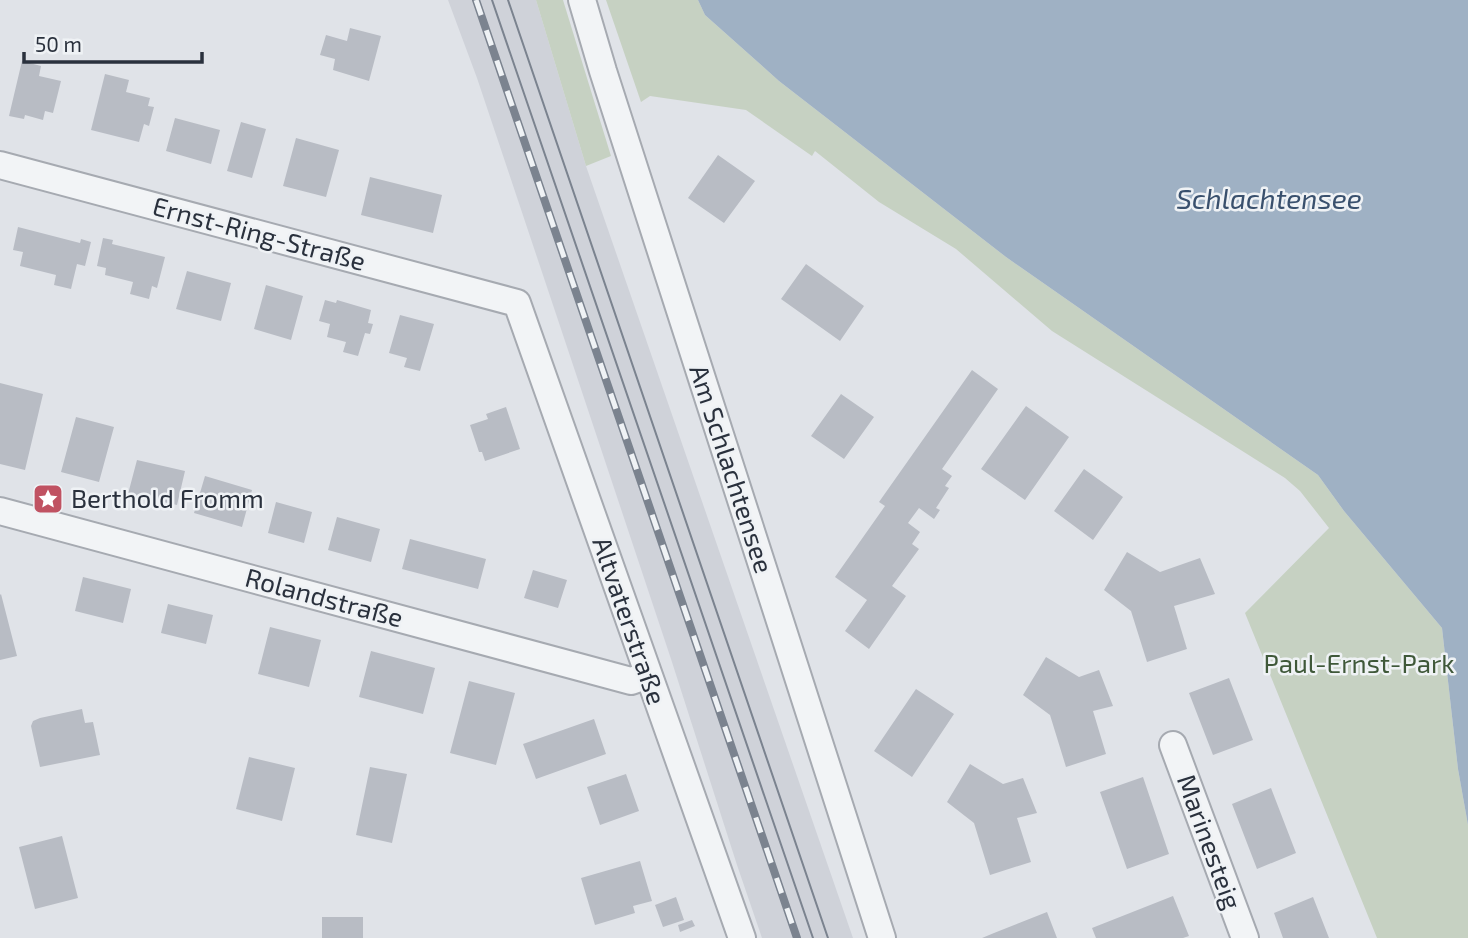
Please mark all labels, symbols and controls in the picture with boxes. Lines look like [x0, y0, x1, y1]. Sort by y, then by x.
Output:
scale bar [24, 21, 203, 65]
text: 50 m [35, 31, 82, 56]
water label: Schlachtensee [1176, 181, 1362, 215]
street label: Ernst-Ring-Straße [150, 189, 369, 276]
street label: Am Schlachtensee [684, 361, 781, 577]
place icon: Berthold Fromm [31, 482, 65, 516]
place label: Berthold Fromm [71, 482, 264, 513]
street label: Altvaterstraße [587, 533, 674, 708]
street label: Rolandstraße [242, 561, 407, 632]
park label: Paul-Ernst-Park [1263, 647, 1455, 678]
street label: Marinesteig [1172, 770, 1249, 913]

